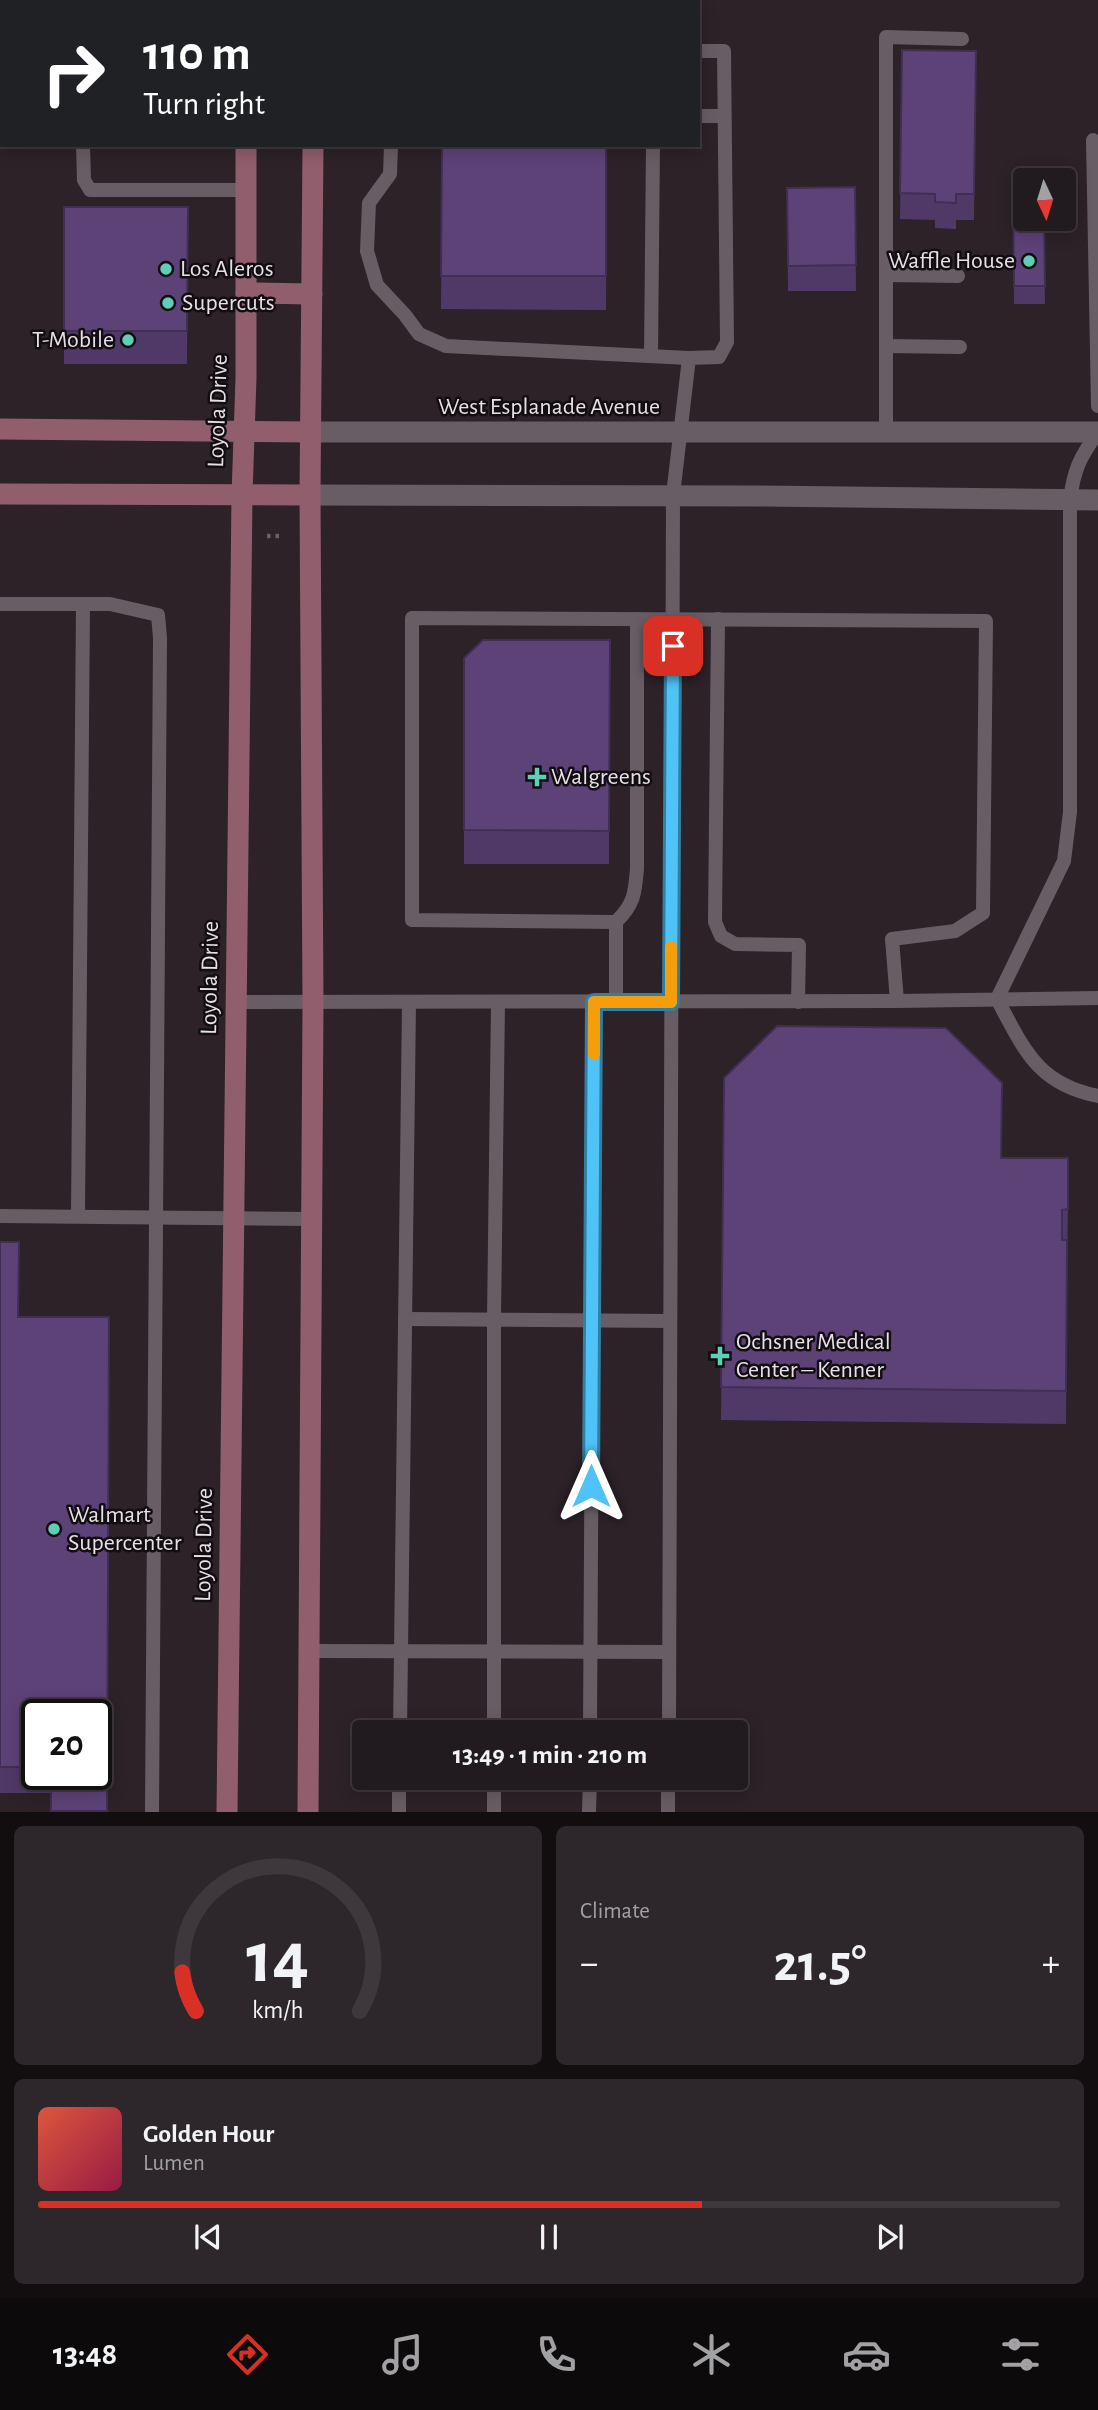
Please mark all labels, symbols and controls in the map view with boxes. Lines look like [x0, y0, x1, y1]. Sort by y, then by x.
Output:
icon: right [28, 28, 119, 119]
text: 110 m [143, 30, 251, 79]
text: Turn right [143, 88, 265, 120]
north arrow [1013, 168, 1076, 231]
map controls [1013, 168, 1076, 231]
place label: Waffle House [888, 249, 1015, 273]
marker: Waffle House [1021, 253, 1037, 269]
place label: Los Aleros [180, 257, 274, 281]
marker: Los Aleros [158, 261, 174, 277]
place label: Supercuts [182, 291, 275, 315]
marker: Supercuts [160, 295, 176, 311]
place label: T-Mobile [32, 328, 114, 352]
marker: T-Mobile [120, 332, 136, 348]
street label: Loyola Drive [204, 354, 232, 468]
street label: West Esplanade Avenue [438, 395, 660, 419]
pin [643, 616, 703, 676]
icon: arrive [654, 627, 692, 665]
place label: Walgreens [551, 765, 651, 789]
marker: Walgreens [529, 769, 545, 785]
street label: Loyola Drive [197, 921, 223, 1035]
place label: Ochsner Medical Center – Kenner [736, 1330, 891, 1382]
marker: Ochsner Medical Center – Kenner [710, 1346, 730, 1366]
position arrow [554, 1449, 628, 1523]
street label: Loyola Drive [191, 1488, 217, 1602]
place label: Walmart Supercenter [68, 1503, 182, 1555]
marker: Walmart Supercenter [46, 1521, 62, 1537]
speed limit sign: 20 [21, 1699, 112, 1790]
text: 13:49 · 1 min · 210 m [453, 1742, 647, 1768]
text: Climate [580, 1900, 650, 1923]
text: 14 [247, 1924, 309, 1997]
text: 21.5° [774, 1938, 866, 1990]
text: − [580, 1945, 598, 1983]
text: + [1042, 1945, 1060, 1983]
text: km/h [252, 1998, 304, 2023]
text: Golden Hour [143, 2121, 274, 2147]
text: Lumen [143, 2152, 205, 2175]
icon: previous [189, 2218, 227, 2256]
icon: pause [530, 2218, 568, 2256]
icon: next [871, 2218, 909, 2256]
icon: directions [223, 2330, 272, 2379]
icon: music [378, 2330, 427, 2379]
icon: phone [532, 2330, 581, 2379]
icon: climate [687, 2330, 736, 2379]
icon: car [842, 2330, 891, 2379]
icon: filters [996, 2330, 1045, 2379]
text: 13:48 [53, 2338, 117, 2370]

